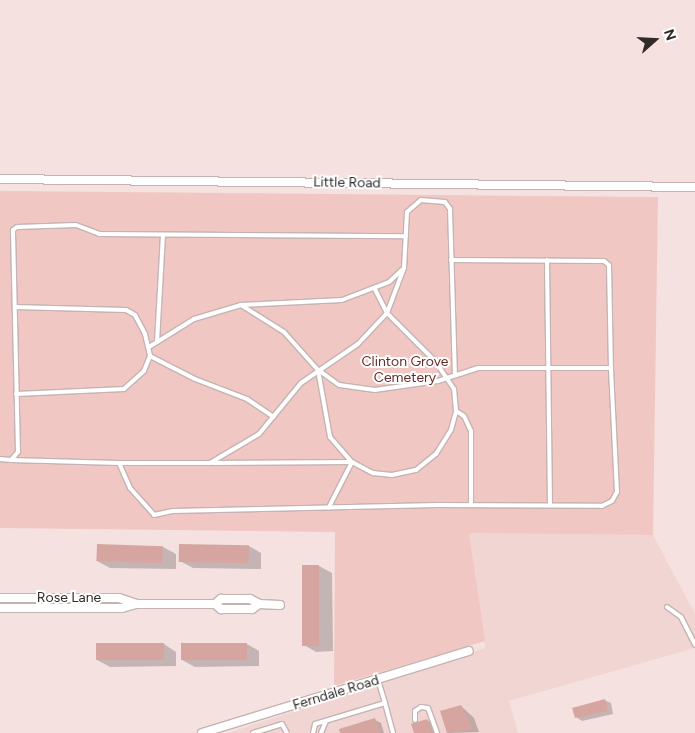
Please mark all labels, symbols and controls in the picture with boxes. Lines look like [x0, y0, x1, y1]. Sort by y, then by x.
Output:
north arrow [630, 15, 680, 65]
text: N [660, 27, 679, 43]
street label: Little Road [313, 174, 381, 192]
park label: Clinton Grove Cemetery [362, 354, 448, 387]
street label: Rose Lane [37, 590, 101, 606]
street label: Ferndale Road [291, 672, 381, 714]

